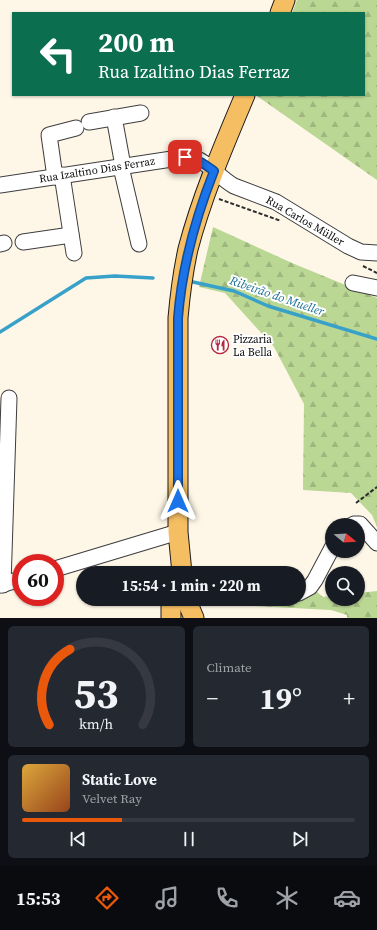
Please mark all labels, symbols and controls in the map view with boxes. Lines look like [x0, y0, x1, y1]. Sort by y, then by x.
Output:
text: 200 m [98, 23, 175, 61]
icon: left [32, 28, 84, 80]
text: Rua Izaltino Dias Ferraz [98, 59, 290, 84]
pin [168, 140, 202, 174]
icon: arrive [174, 146, 196, 168]
street label: Rua Izaltino Dias Ferraz [38, 153, 156, 187]
street label: Rua Carlos Müller [263, 192, 347, 250]
water label: Ribeirão do Mueller [227, 272, 327, 320]
place label: Pizzaria La Bella [233, 332, 273, 360]
restaurant icon: Pizzaria La Bella [210, 335, 230, 355]
position arrow [157, 480, 199, 522]
north arrow [325, 518, 365, 558]
map controls [325, 518, 365, 606]
speed limit sign: 60 [12, 554, 64, 606]
button: search [325, 566, 365, 606]
text: 15:54 · 1 min · 220 m [122, 575, 261, 596]
text: Climate [207, 659, 252, 676]
text: 53 [74, 664, 119, 721]
text: 19° [260, 678, 302, 719]
text: − [207, 683, 218, 713]
text: + [343, 683, 355, 713]
text: km/h [79, 713, 114, 733]
text: Static Love [82, 769, 157, 790]
text: Velvet Ray [82, 790, 142, 807]
icon: previous [67, 828, 89, 850]
icon: pause [178, 828, 200, 850]
icon: next [289, 828, 311, 850]
icon: directions [93, 884, 121, 912]
icon: music [153, 884, 181, 912]
icon: phone [213, 884, 241, 912]
icon: climate [273, 884, 301, 912]
icon: car [333, 884, 361, 912]
text: 15:53 [16, 886, 60, 911]

